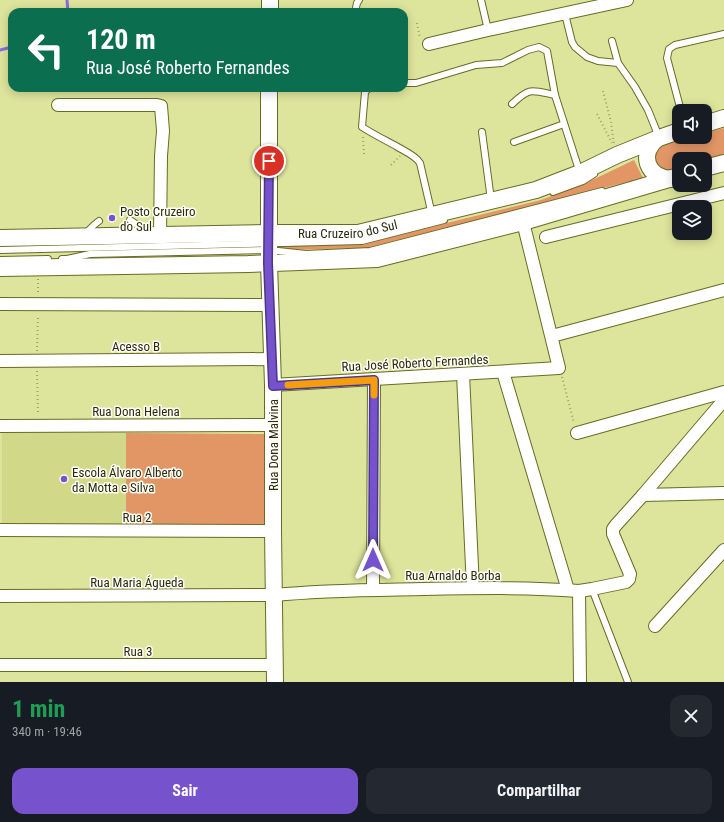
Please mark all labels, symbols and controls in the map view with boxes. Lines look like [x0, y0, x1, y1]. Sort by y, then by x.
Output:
text: 120 m [86, 23, 156, 56]
icon: left [20, 24, 72, 76]
text: Rua José Roberto Fernandes [86, 57, 290, 78]
map controls [672, 104, 712, 240]
button: sound [672, 104, 712, 144]
pin [252, 144, 286, 178]
icon: arrive [258, 150, 280, 172]
button: search [672, 152, 712, 192]
button: layers [672, 200, 712, 240]
place label: Posto Cruzeiro do Sul [120, 204, 195, 234]
marker: Posto Cruzeiro do Sul [107, 213, 117, 223]
street label: Rua Cruzeiro do Sul [298, 216, 399, 241]
street label: Acesso B [112, 339, 160, 354]
street label: Rua José Roberto Fernandes [341, 352, 489, 374]
street label: Rua Dona Malvina [266, 399, 281, 491]
street label: Rua Dona Helena [92, 404, 180, 419]
place label: Escola Álvaro Alberto da Motta e Silva [72, 465, 182, 495]
marker: Escola Álvaro Alberto da Motta e Silva [59, 474, 69, 484]
street label: Rua 2 [123, 510, 151, 525]
position arrow [352, 539, 394, 581]
street label: Rua Arnaldo Borba [405, 568, 501, 583]
street label: Rua Maria Águeda [90, 575, 184, 590]
street label: Rua 3 [124, 644, 152, 659]
text: 1 min [12, 695, 65, 723]
button: close [670, 695, 712, 737]
text: 340 m · 19:46 [12, 724, 82, 739]
button: Sair [12, 768, 358, 814]
button: Compartilhar [366, 768, 712, 814]

